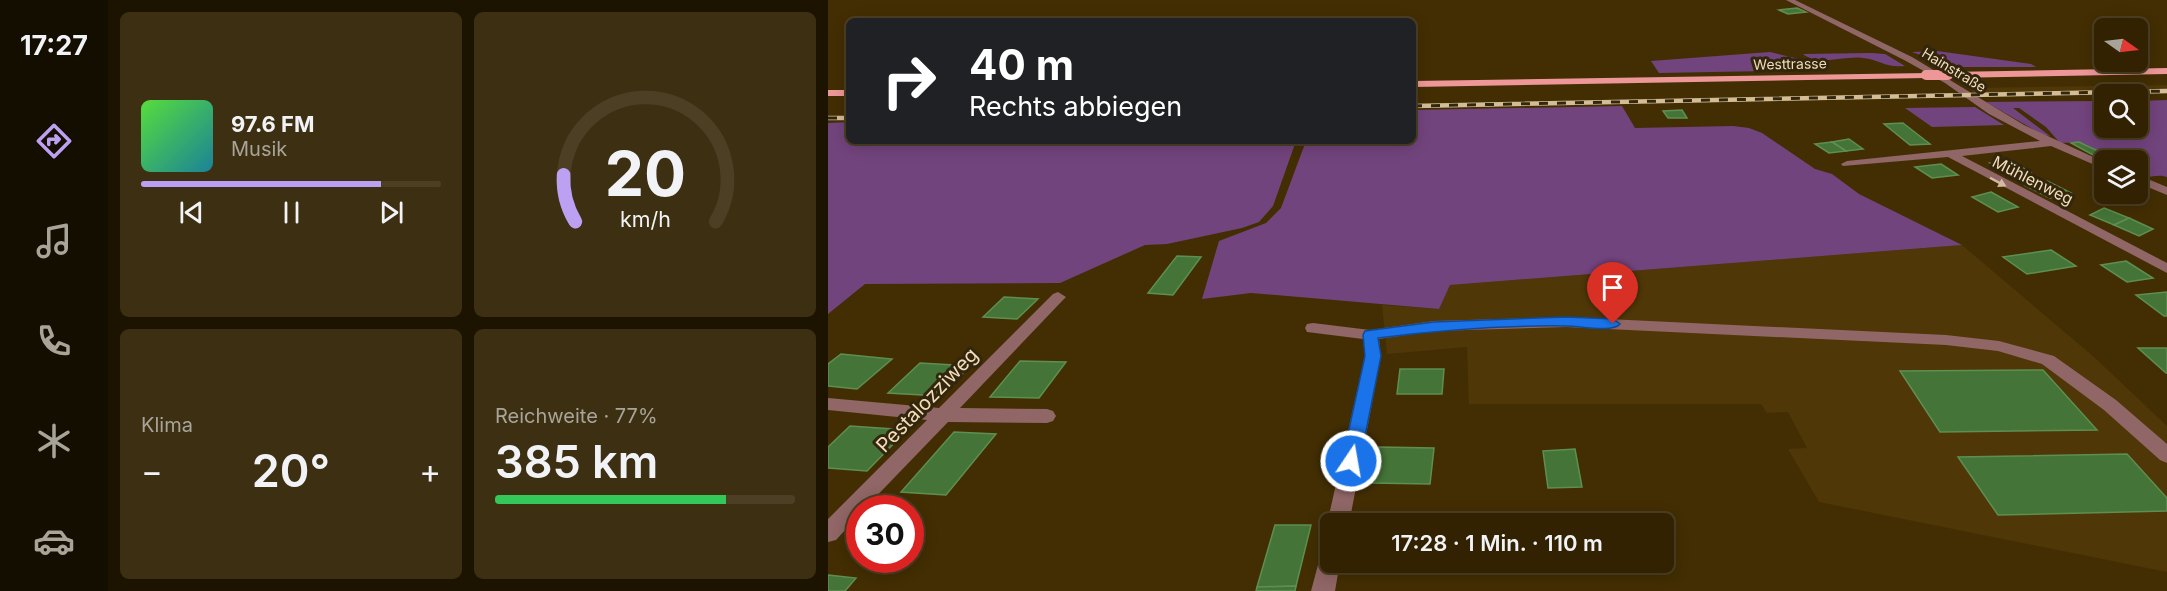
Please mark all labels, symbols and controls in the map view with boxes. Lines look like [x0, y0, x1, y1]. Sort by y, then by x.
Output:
north arrow [2094, 18, 2148, 72]
map controls [2094, 18, 2148, 204]
text: 17:27 [20, 29, 88, 62]
text: 40 m [969, 39, 1074, 90]
icon: right [870, 42, 948, 120]
street label: Hainstraße [1919, 44, 1989, 95]
street label: Westtrasse [1753, 54, 1827, 73]
button: search [2094, 84, 2148, 138]
text: Rechts abbiegen [969, 90, 1182, 123]
text: 97.6 FM [231, 111, 315, 137]
icon: directions [33, 120, 75, 162]
text: 20 [604, 136, 686, 211]
text: Musik [231, 137, 287, 161]
button: layers [2094, 150, 2148, 204]
street label: Mühlenweg [1989, 151, 2077, 209]
one-way arrow [1990, 177, 2007, 187]
icon: previous [175, 196, 208, 229]
icon: pause [275, 196, 308, 229]
icon: next [375, 196, 408, 229]
text: km/h [620, 206, 670, 232]
icon: music [33, 220, 75, 262]
pin [1587, 262, 1638, 324]
icon: arrive [1596, 271, 1629, 304]
icon: phone [33, 320, 75, 362]
street label: Pestalozziweg [871, 343, 983, 457]
text: Reichweite · 77% [495, 404, 658, 428]
text: Klima [141, 413, 193, 437]
icon: climate [33, 420, 75, 462]
position arrow [1319, 429, 1383, 493]
text: 385 km [495, 434, 658, 489]
text: 20° [252, 443, 330, 498]
text: − [141, 451, 163, 491]
text: + [419, 451, 441, 491]
speed limit sign: 30 [846, 495, 924, 573]
icon: car [33, 520, 75, 562]
text: 17:28 · 1 Min. · 110 m [1391, 530, 1603, 556]

